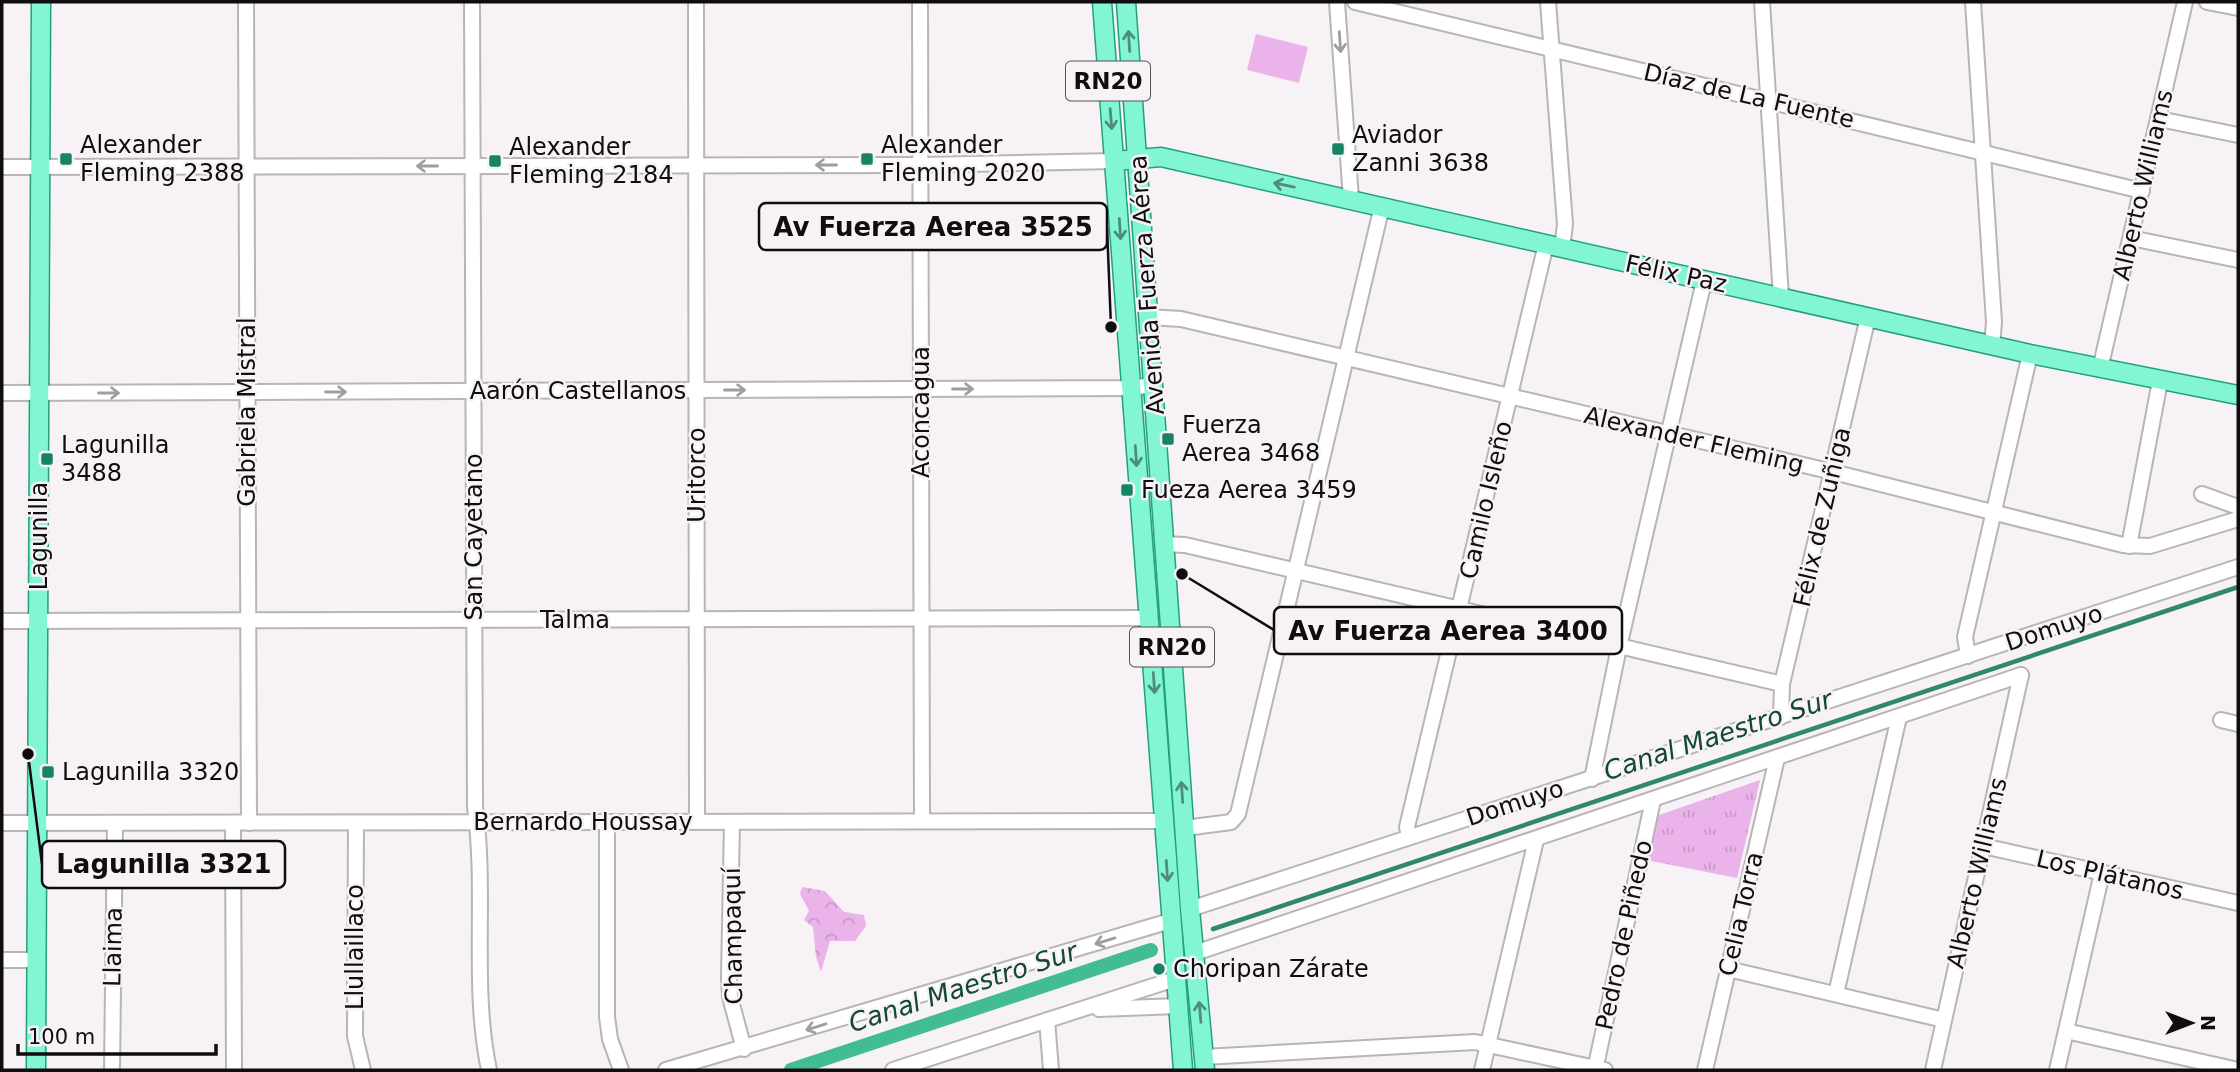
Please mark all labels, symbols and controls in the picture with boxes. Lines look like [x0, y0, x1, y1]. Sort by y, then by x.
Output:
one-way arrow [1122, 30, 1135, 53]
one-way arrow [1334, 31, 1347, 53]
street label: Díaz de La Fuente [1641, 58, 1857, 134]
road number: RN20 [1066, 61, 1150, 100]
street label: Alberto Williams [2107, 87, 2179, 283]
one-way arrow [1105, 107, 1118, 129]
place label: Aviador Zanni 3638 [1352, 121, 1489, 177]
place label: Alexander Fleming 2388 [80, 131, 244, 187]
place label: Alexander Fleming 2020 [881, 131, 1045, 187]
place label: Alexander Fleming 2184 [509, 133, 673, 189]
marker: Aviador Zanni 3638 [1330, 141, 1346, 157]
marker: Alexander Fleming 2388 [58, 151, 74, 167]
marker: Alexander Fleming 2020 [859, 151, 875, 167]
marker: Alexander Fleming 2184 [487, 153, 503, 169]
street label: Avenida Fuerza Aérea [1124, 154, 1170, 416]
one-way arrow [815, 158, 838, 172]
one-way arrow [416, 159, 439, 173]
one-way arrow [1273, 177, 1296, 191]
callout: Av Fuerza Aerea 3525 [759, 203, 1107, 250]
text: Av Fuerza Aerea 3525 [773, 212, 1093, 242]
one-way arrow [1113, 217, 1126, 240]
street label: Félix Paz [1623, 250, 1729, 298]
street label: Gabriela Mistral [233, 317, 261, 507]
street label: Aconcagua [907, 346, 935, 478]
street label: Aarón Castellanos [470, 377, 686, 405]
one-way arrow [951, 382, 974, 396]
one-way arrow [723, 383, 746, 397]
one-way arrow [324, 385, 347, 399]
one-way arrow [97, 386, 120, 400]
street label: Alexander Fleming [1581, 401, 1807, 479]
place label: Fuerza Aerea 3468 [1182, 411, 1320, 467]
street label: Camilo Isleño [1454, 418, 1518, 582]
street label: Félix de Zuñiga [1788, 424, 1856, 610]
street label: Uritorco [683, 427, 711, 523]
place label: Lagunilla 3488 [61, 431, 169, 487]
marker: Fuerza Aerea 3468 [1160, 431, 1176, 447]
one-way arrow [1130, 444, 1143, 467]
marker: Lagunilla 3488 [39, 451, 55, 467]
street label: San Cayetano [460, 453, 488, 621]
place label: Fueza Aerea 3459 [1141, 476, 1357, 504]
street label: Lagunilla [25, 482, 53, 590]
marker: Fueza Aerea 3459 [1119, 482, 1135, 498]
street label: Domuyo [2002, 599, 2106, 657]
street label: Talma [539, 606, 610, 634]
callout: Av Fuerza Aerea 3400 [1274, 607, 1622, 654]
text: Av Fuerza Aerea 3400 [1288, 616, 1608, 646]
road number: RN20 [1130, 628, 1214, 666]
one-way arrow [1147, 671, 1160, 694]
water label: Canal Maestro Sur [1600, 683, 1838, 786]
place label: Lagunilla 3320 [62, 758, 239, 786]
marker: Lagunilla 3320 [40, 764, 56, 780]
street label: Domuyo [1463, 774, 1567, 832]
street label: Alberto Williams [1941, 775, 2013, 971]
one-way arrow [1175, 781, 1188, 803]
street label: Bernardo Houssay [473, 808, 693, 836]
street label: Pedro de Piñedo [1590, 837, 1658, 1033]
callout: Lagunilla 3321 [42, 841, 285, 888]
street label: Los Plátanos [2034, 844, 2186, 906]
text: Lagunilla 3321 [56, 849, 272, 879]
street label: Celia Torra [1713, 849, 1769, 979]
one-way arrow [1161, 859, 1174, 882]
street label: Champaquí [718, 866, 748, 1005]
street label: Llullaillaco [341, 884, 369, 1010]
street label: Llaima [98, 907, 128, 987]
water label: Canal Maestro Sur [845, 935, 1083, 1038]
one-way arrow [1094, 935, 1116, 948]
place label: Choripan Zárate [1173, 955, 1369, 983]
marker: Choripan Zárate [1151, 961, 1167, 977]
north arrow [2156, 988, 2226, 1058]
one-way arrow [1193, 1001, 1206, 1024]
scale bar [18, 1012, 215, 1056]
text: N [2197, 1015, 2219, 1031]
one-way arrow [806, 1021, 828, 1034]
text: 100 m [28, 1025, 95, 1049]

